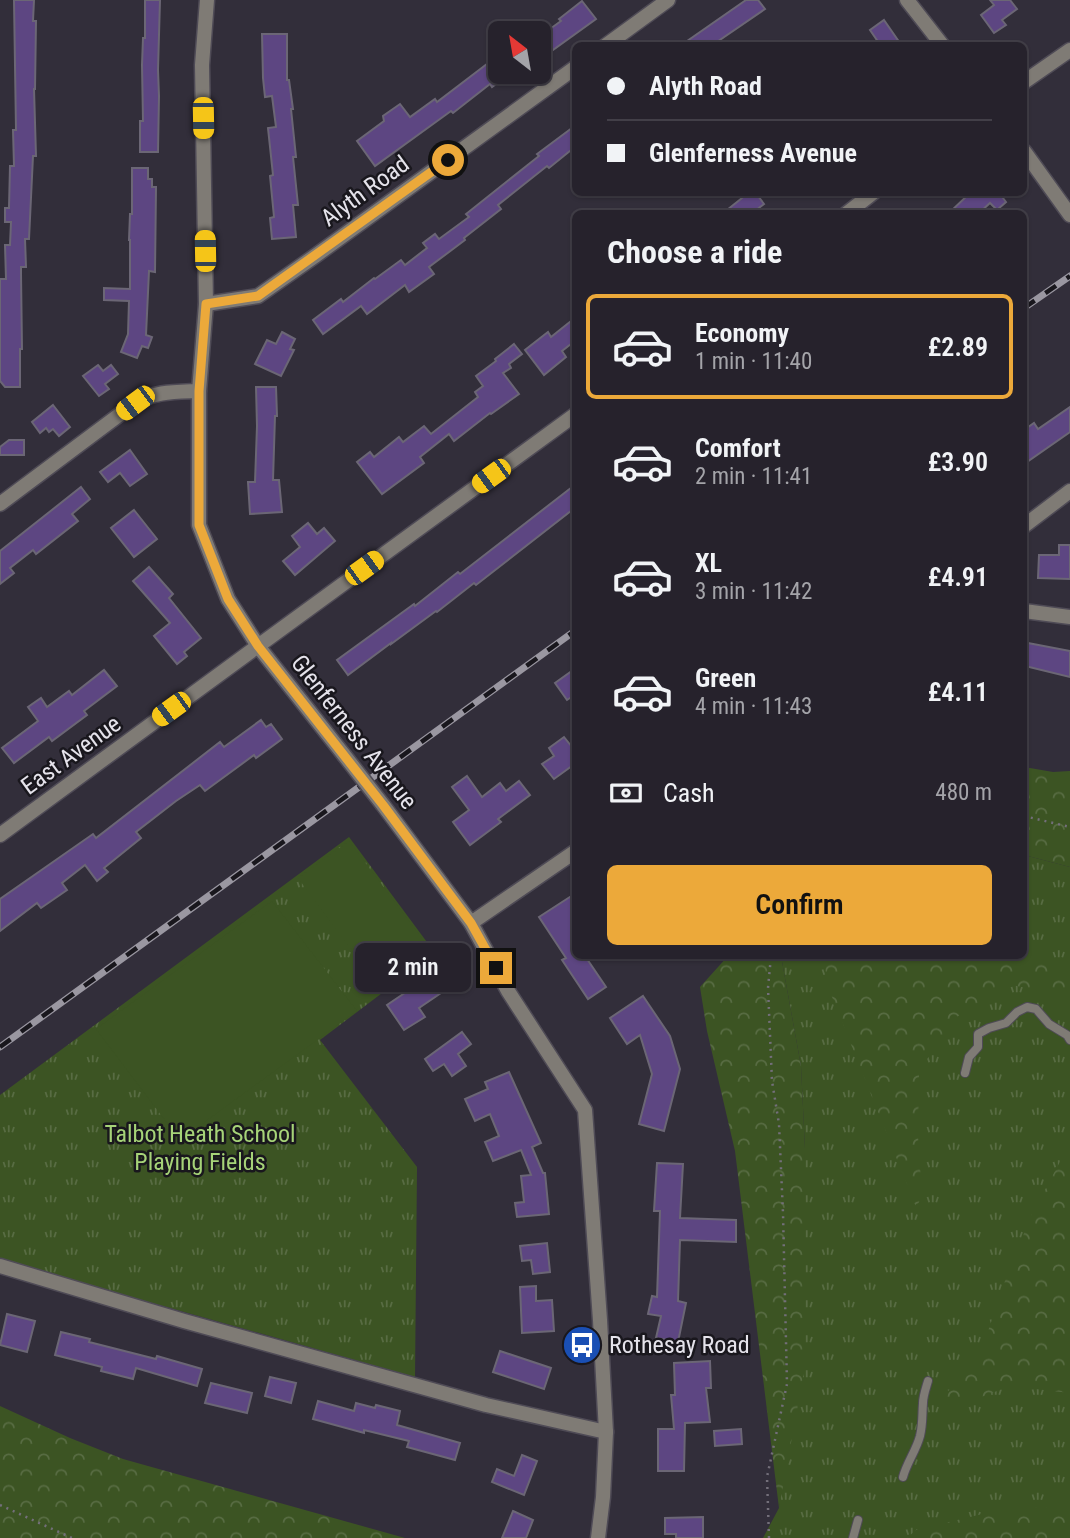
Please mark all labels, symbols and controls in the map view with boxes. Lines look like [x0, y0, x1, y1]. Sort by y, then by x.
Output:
north arrow [488, 21, 551, 84]
map controls [488, 21, 551, 84]
text: Alyth Road [649, 71, 762, 101]
car [193, 97, 214, 139]
text: Glenferness Avenue [649, 138, 857, 168]
route start [432, 144, 464, 176]
street label: Alyth Road [316, 150, 414, 232]
car [195, 230, 216, 272]
text: Choose a ride [607, 233, 782, 271]
icon: car [611, 315, 674, 378]
text: Economy [695, 318, 789, 348]
text: £2.89 [928, 332, 988, 362]
text: 1 min · 11:40 [695, 348, 812, 375]
car [112, 382, 159, 424]
icon: car [611, 430, 674, 493]
text: Comfort [695, 433, 781, 463]
text: £3.90 [928, 447, 988, 477]
car [468, 455, 515, 497]
text: 2 min · 11:41 [695, 463, 812, 490]
icon: car [611, 545, 674, 608]
car [341, 547, 388, 589]
text: XL [695, 548, 722, 578]
text: £4.91 [928, 562, 988, 592]
text: 3 min · 11:42 [695, 578, 812, 605]
street label: Glenferness Avenue [285, 649, 423, 815]
icon: car [611, 660, 674, 723]
text: Green [695, 663, 756, 693]
text: £4.11 [928, 677, 988, 707]
car [148, 688, 195, 730]
text: 4 min · 11:43 [695, 693, 812, 720]
street label: East Avenue [16, 710, 126, 800]
icon: cash [607, 774, 645, 812]
text: Cash [663, 778, 715, 808]
text: 480 m [935, 779, 992, 806]
button: Confirm [607, 865, 992, 945]
callout: 2 min [356, 944, 472, 992]
route end [480, 952, 512, 984]
text: 2 min [388, 954, 438, 981]
park label: Talbot Heath School Playing Fields [104, 1120, 296, 1176]
bus stop icon: Rothesay Road [561, 1324, 603, 1366]
place label: Rothesay Road [609, 1331, 750, 1359]

